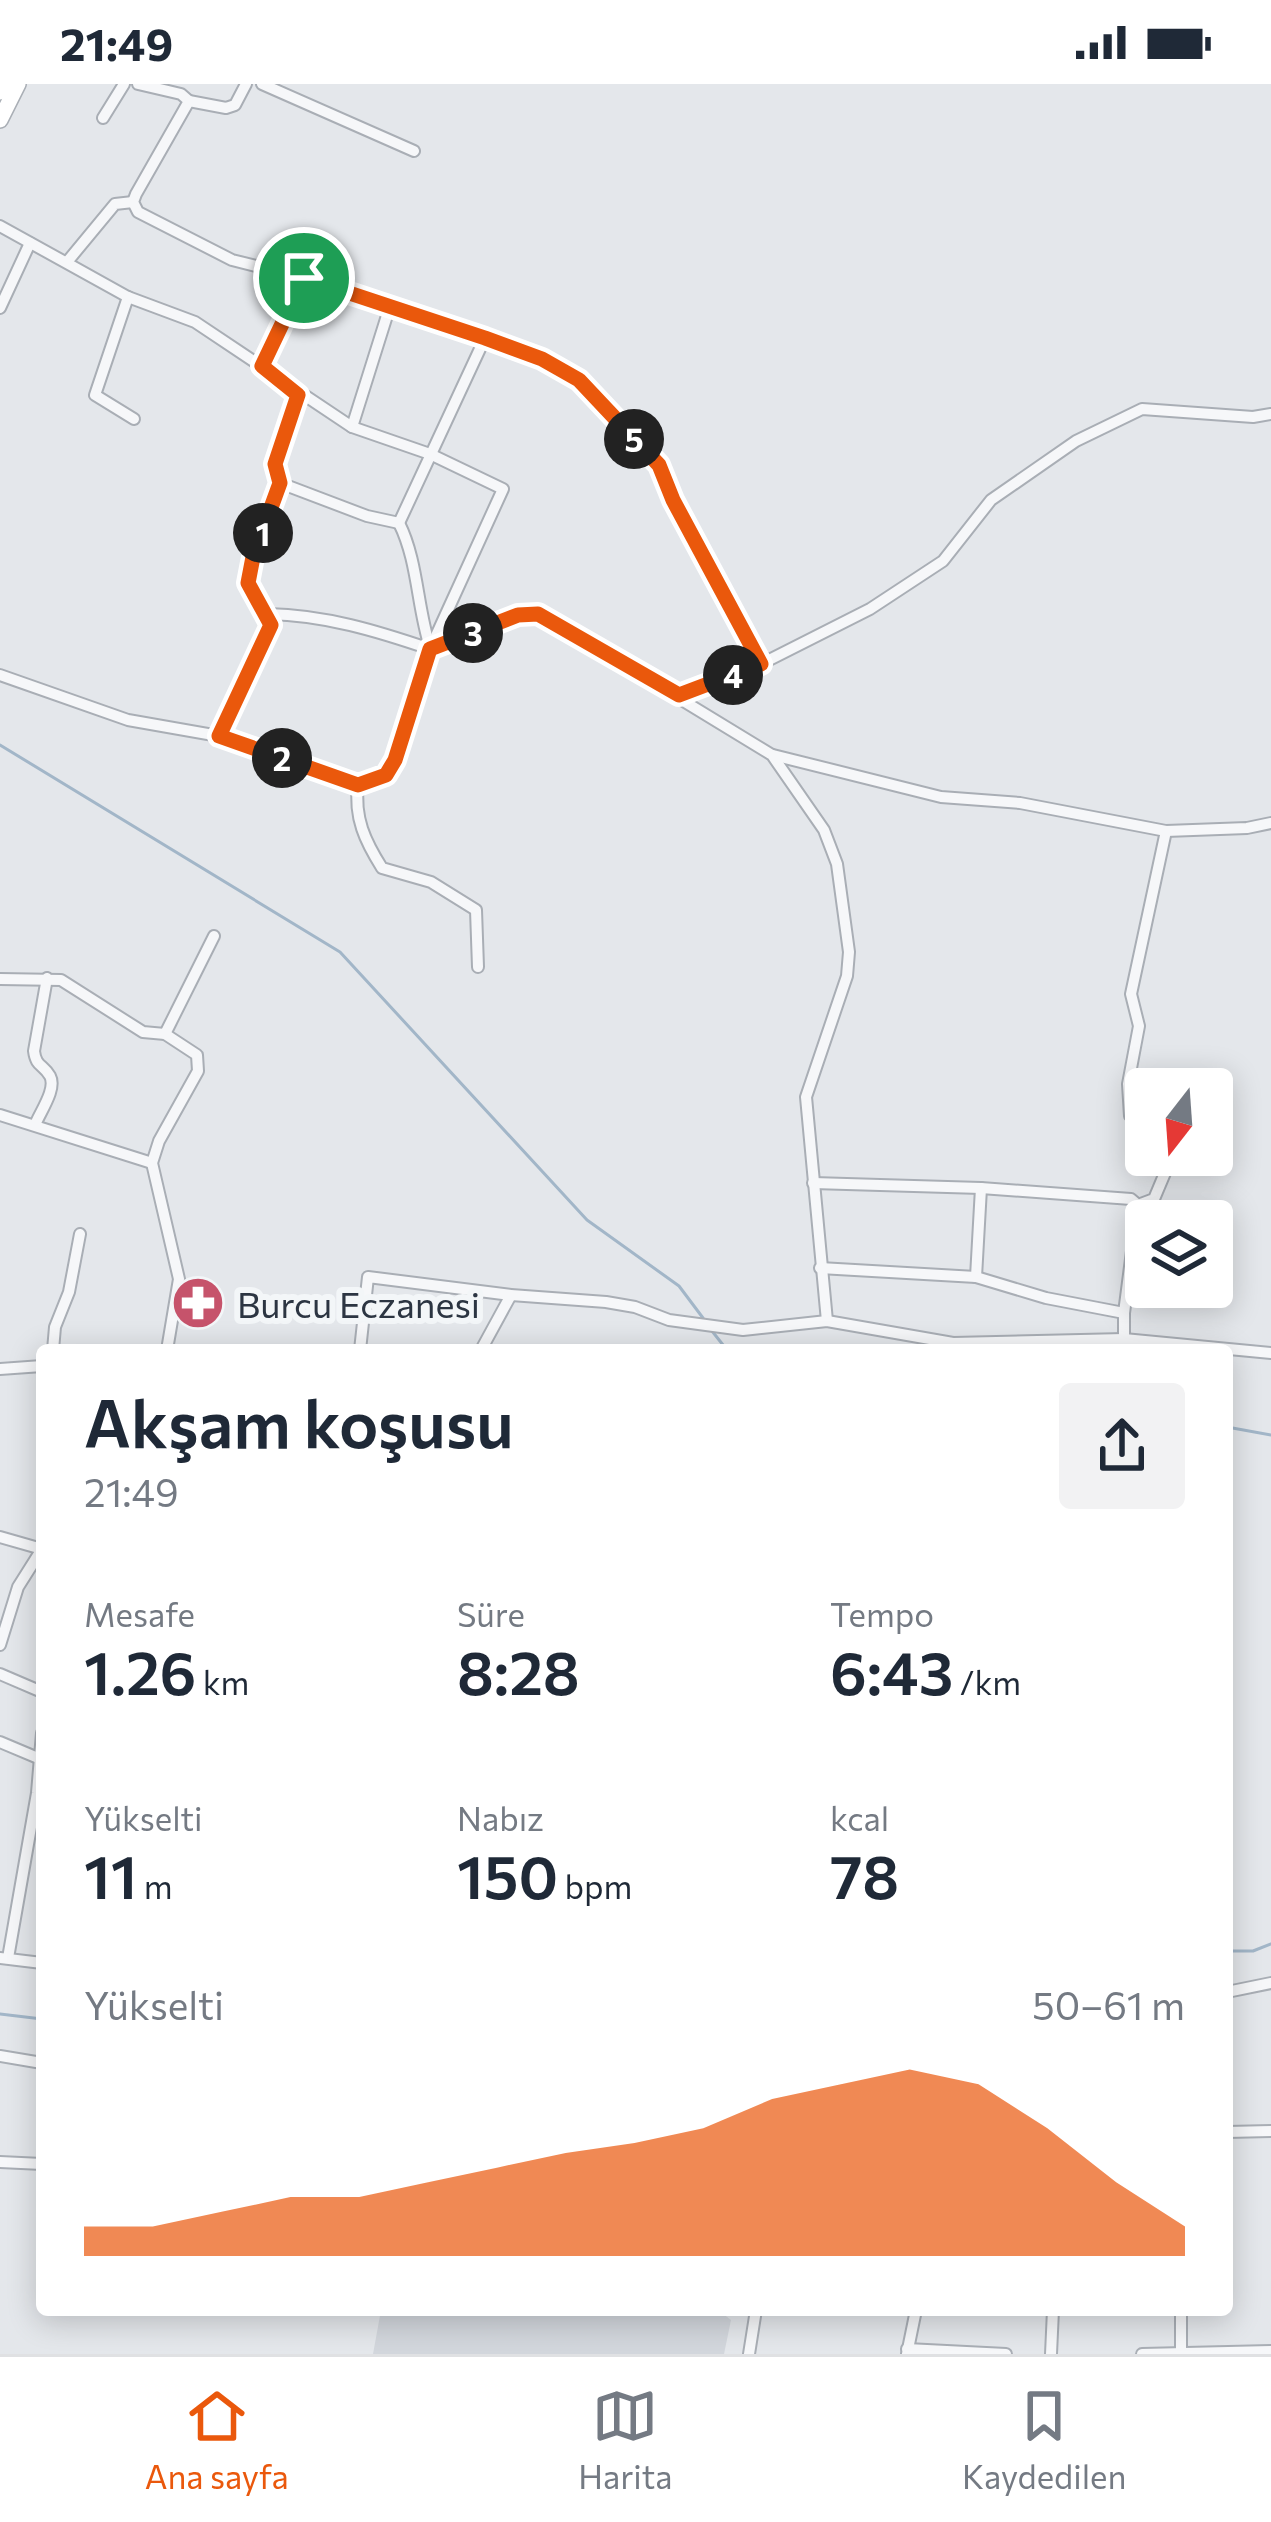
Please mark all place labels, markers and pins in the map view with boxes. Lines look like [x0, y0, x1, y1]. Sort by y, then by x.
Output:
pin [253, 227, 355, 329]
pin: 5 [604, 409, 664, 469]
pin: 1 [233, 503, 293, 563]
pin: 3 [443, 603, 503, 663]
pin: 4 [703, 645, 763, 705]
pin: 2 [252, 728, 312, 788]
pharmacy icon: Burcu Eczanesi [170, 1275, 226, 1331]
place label: Burcu Eczanesi [237, 1281, 480, 1325]

